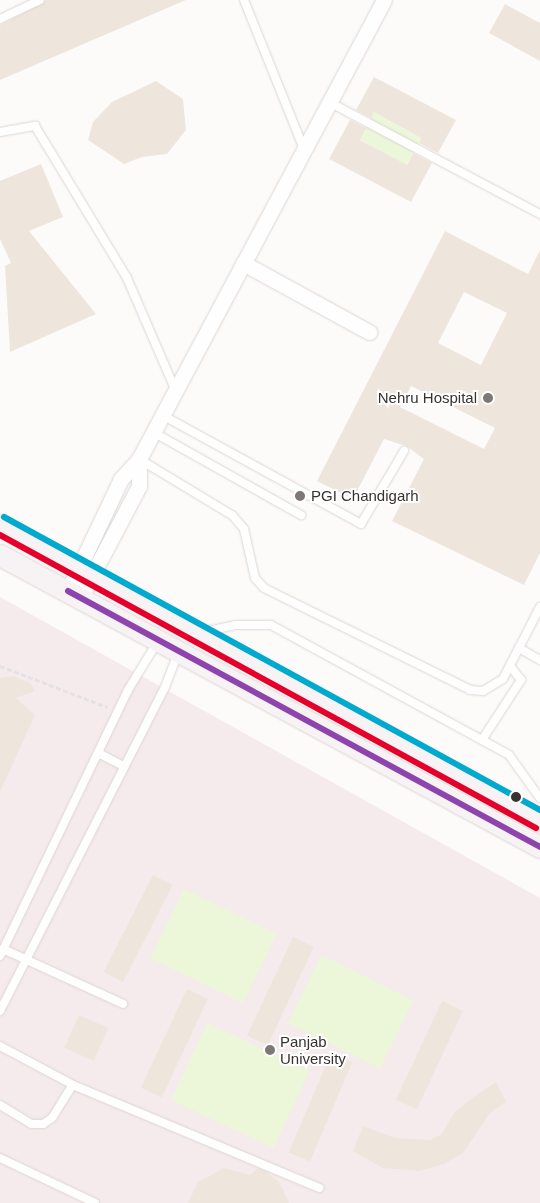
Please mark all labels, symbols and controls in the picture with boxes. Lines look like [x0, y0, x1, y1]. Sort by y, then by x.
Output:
place label: Nehru Hospital [378, 389, 477, 407]
marker: Nehru Hospital [481, 391, 495, 405]
place label: PGI Chandigarh [311, 487, 419, 505]
marker: PGI Chandigarh [293, 489, 307, 503]
unlabelled marker [511, 792, 521, 802]
place label: Panjab University [280, 1032, 346, 1067]
marker: Panjab University [264, 1044, 276, 1056]

